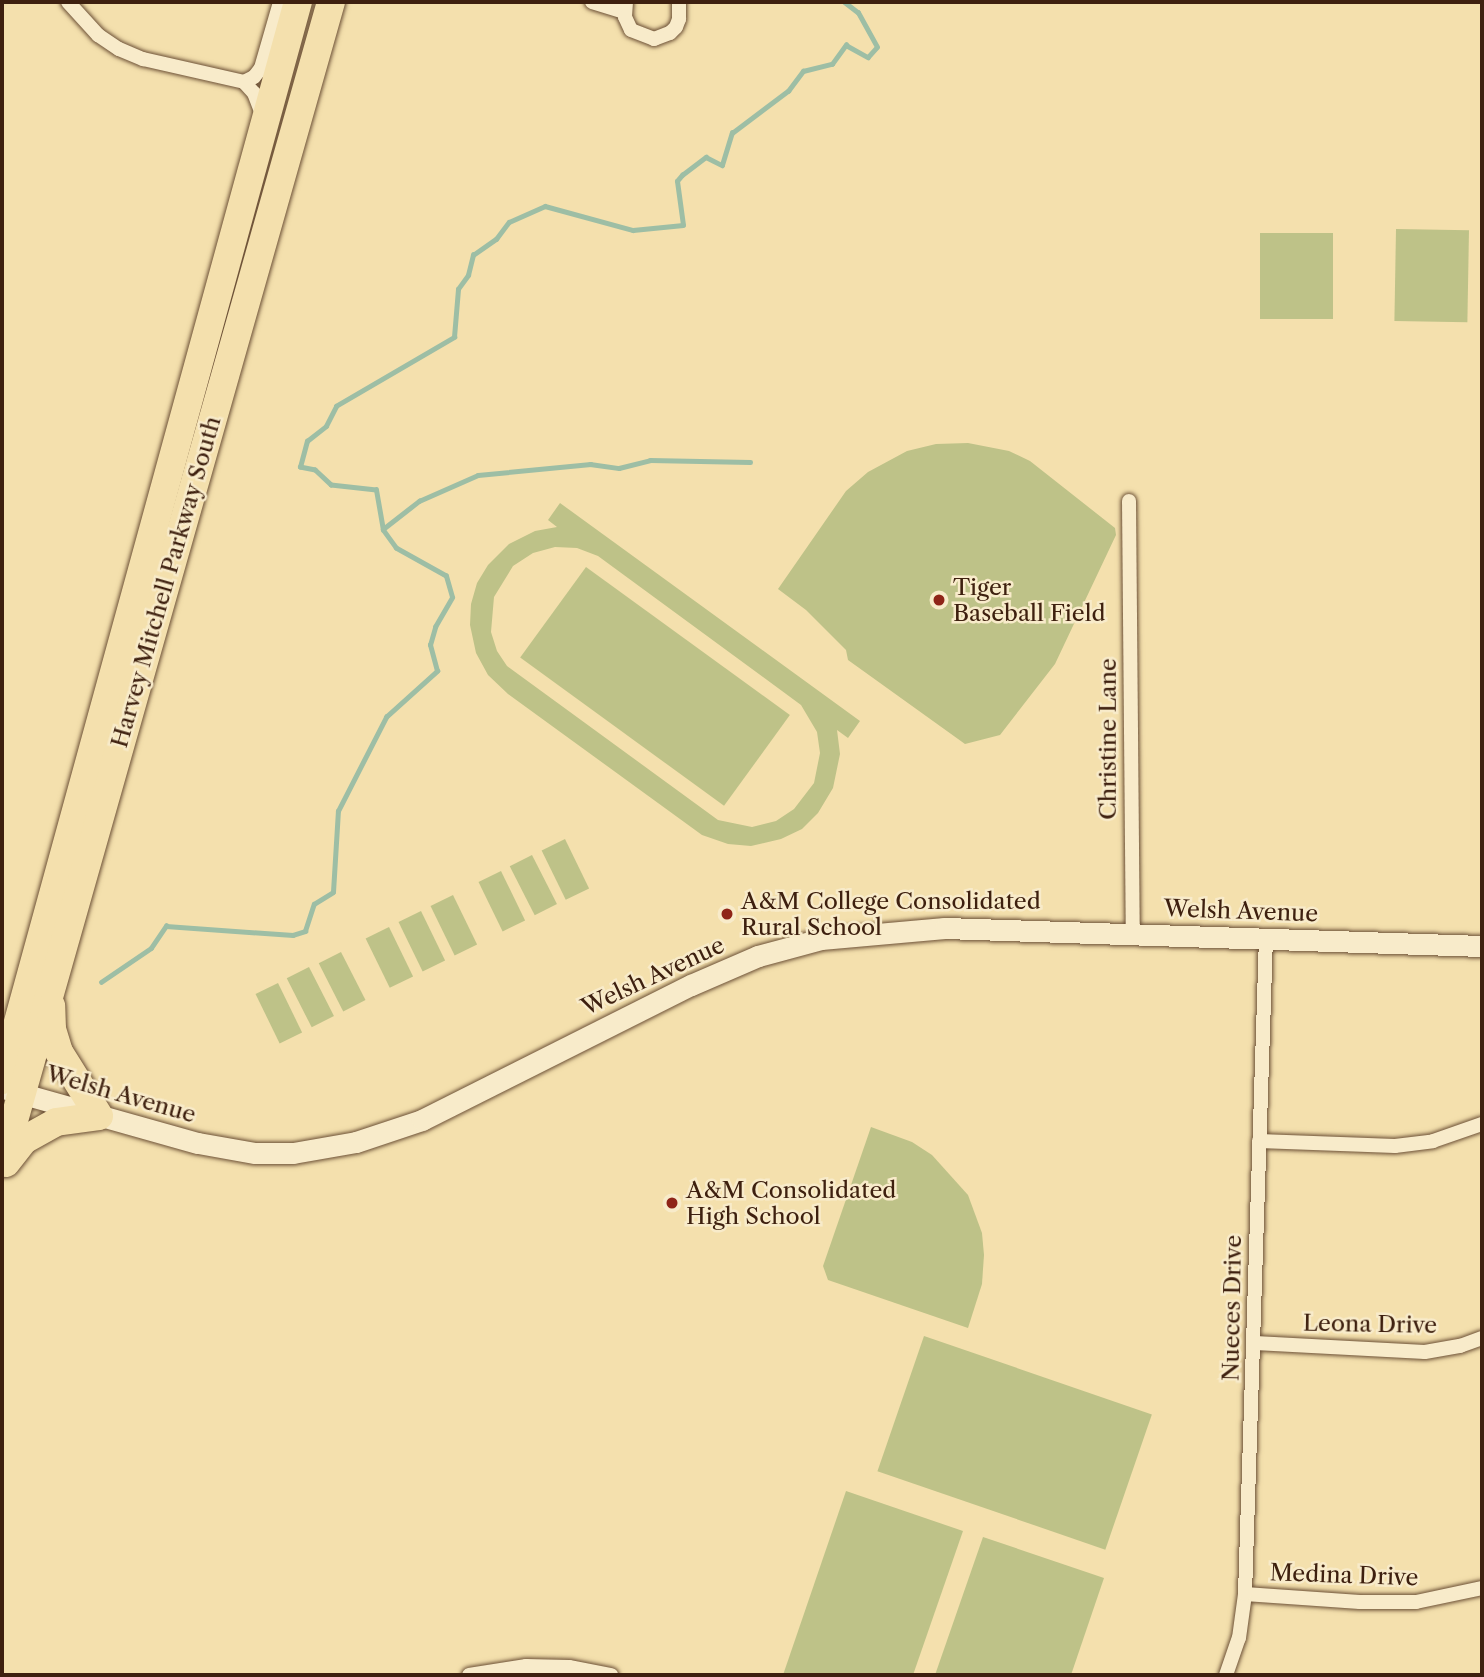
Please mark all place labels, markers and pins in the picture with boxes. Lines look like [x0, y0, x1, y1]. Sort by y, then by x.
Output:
place label: Tiger Baseball Field [953, 573, 1106, 627]
marker: Tiger Baseball Field [931, 592, 947, 608]
place label: A&M College Consolidated Rural School [741, 887, 1041, 941]
marker: A&M College Consolidated Rural School [719, 906, 735, 922]
place label: A&M Consolidated High School [686, 1176, 896, 1230]
marker: A&M Consolidated High School [664, 1195, 680, 1211]

